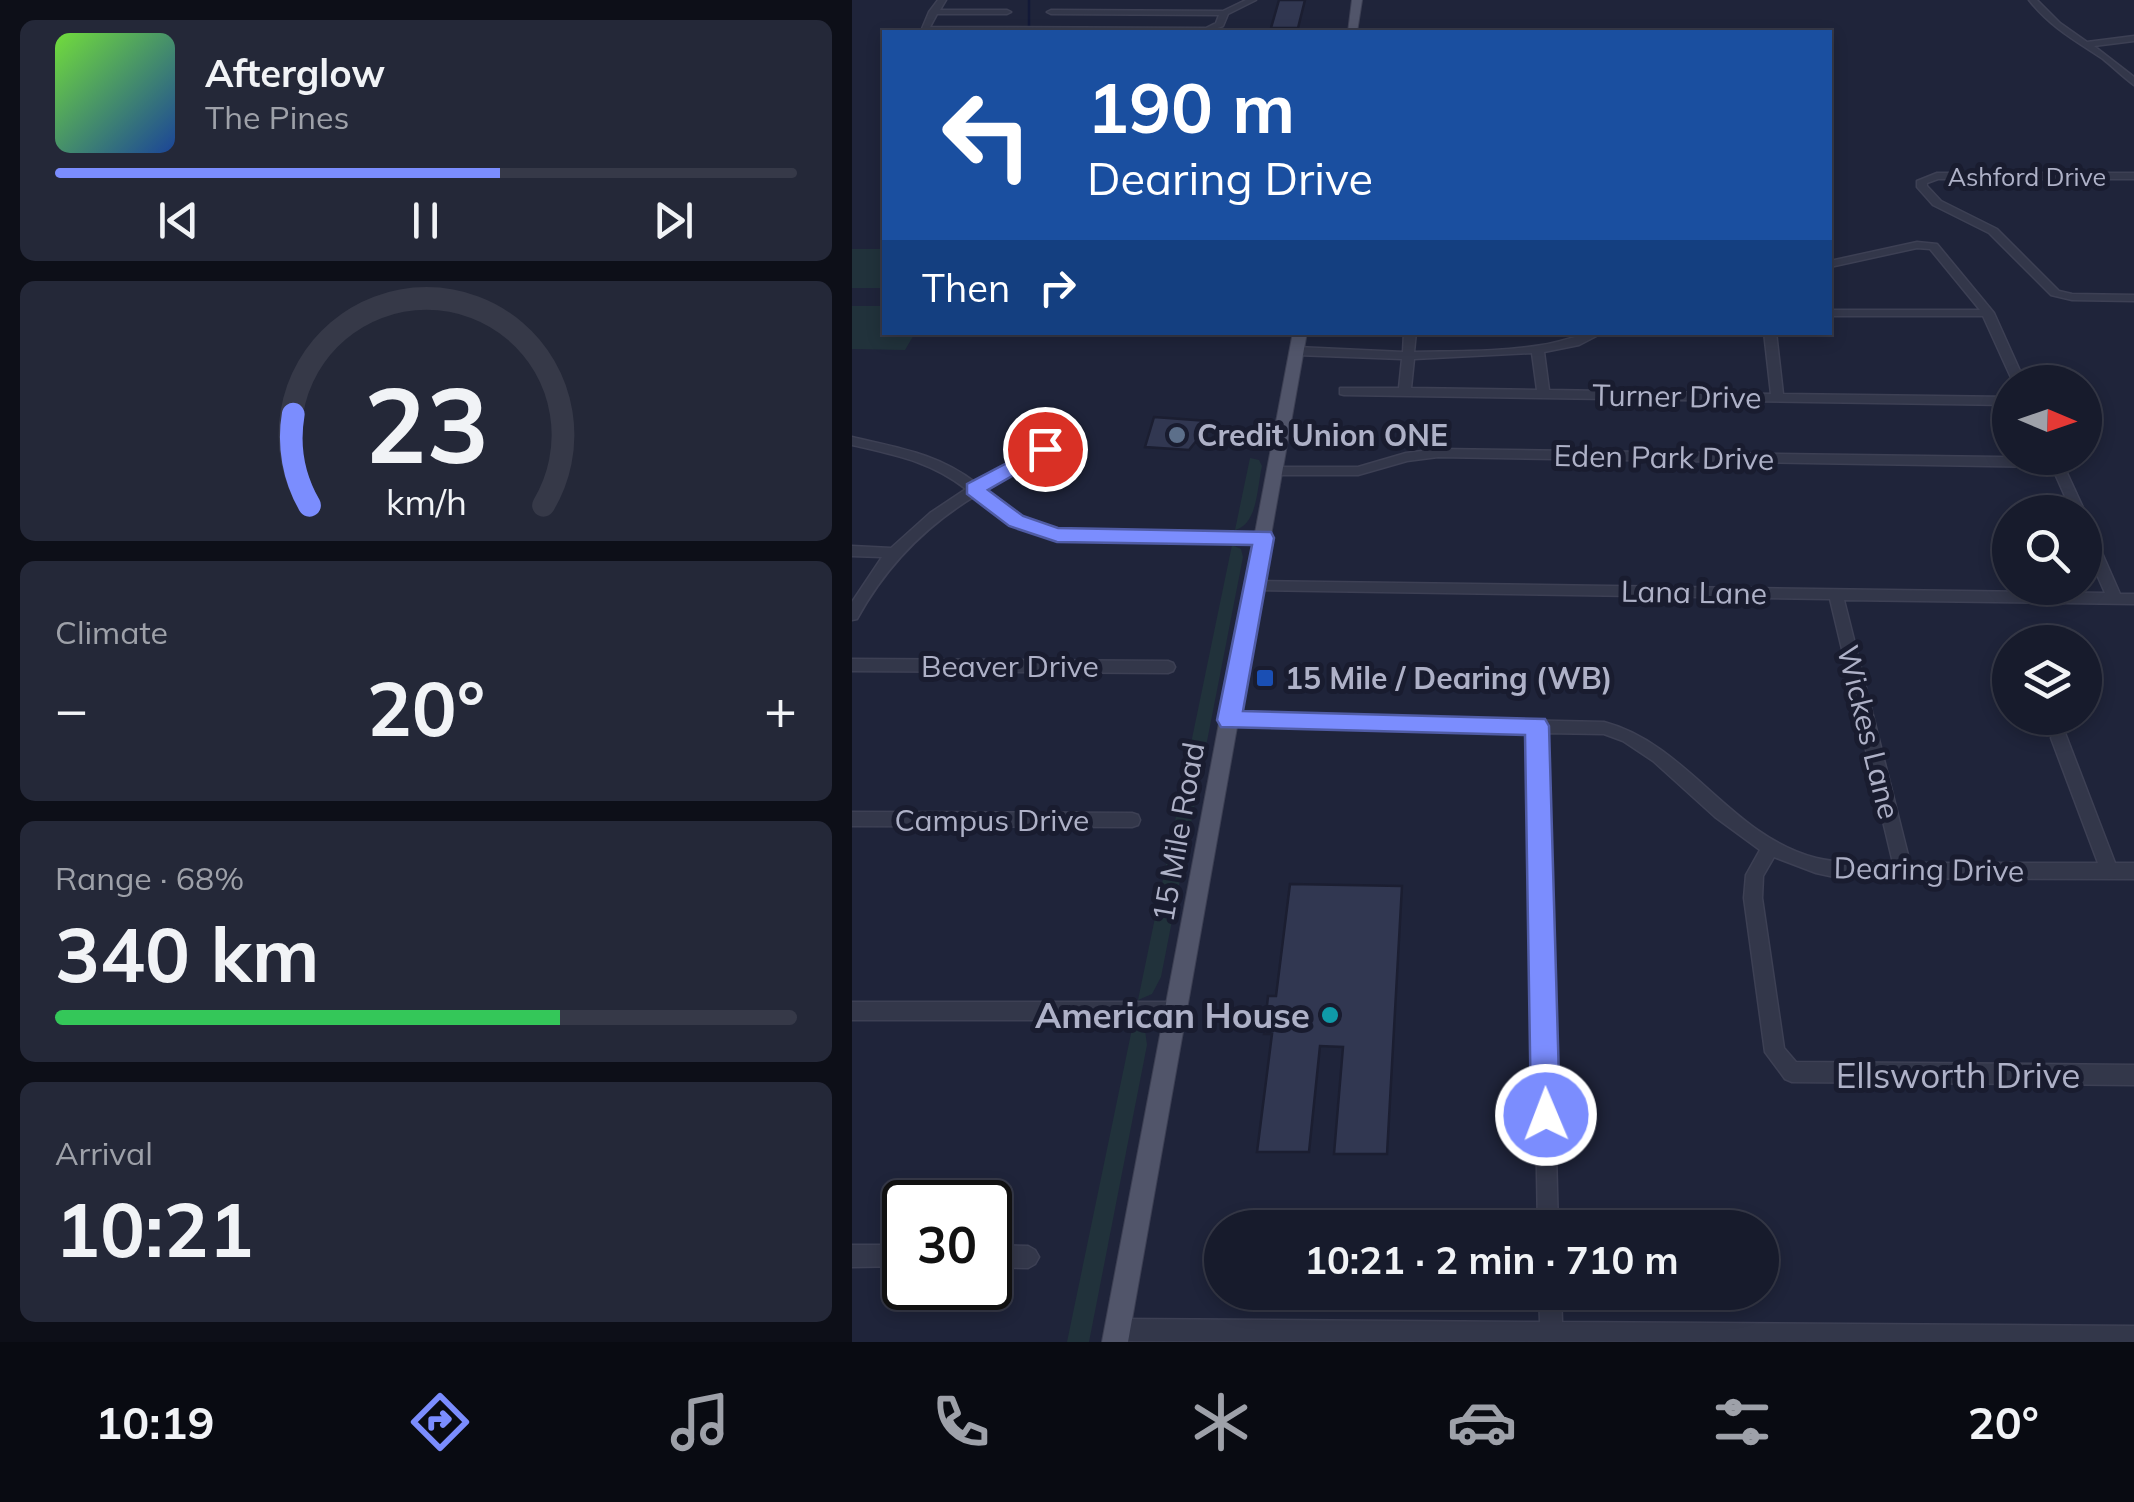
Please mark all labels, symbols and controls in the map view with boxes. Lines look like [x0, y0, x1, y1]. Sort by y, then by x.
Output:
text: Afterglow [205, 49, 385, 97]
text: 190 m [1087, 63, 1295, 151]
icon: left [922, 70, 1052, 200]
text: The Pines [205, 97, 349, 137]
text: Dearing Drive [1087, 150, 1373, 206]
street label: Ashford Drive [1948, 161, 2106, 192]
icon: previous [151, 193, 206, 248]
icon: pause [398, 193, 453, 248]
icon: next [646, 193, 701, 248]
icon: right [1030, 260, 1085, 315]
text: Then [922, 264, 1010, 312]
text: 23 [364, 358, 488, 489]
north arrow [1992, 365, 2102, 475]
map controls [1992, 365, 2102, 735]
street label: Turner Drive [1592, 376, 1762, 416]
pin [1003, 407, 1088, 492]
place label: Credit Union ONE [1197, 416, 1448, 454]
icon: arrive [1018, 422, 1073, 477]
marker: Credit Union ONE [1166, 424, 1188, 446]
street label: Eden Park Drive [1553, 436, 1775, 478]
text: km/h [386, 479, 466, 524]
button: search [1992, 495, 2102, 605]
street label: Lana Lane [1621, 572, 1767, 612]
text: Climate [55, 612, 168, 652]
button: layers [1992, 625, 2102, 735]
street label: Wickes Lane [1829, 641, 1909, 823]
street label: Beaver Drive [921, 647, 1099, 685]
place label: 15 Mile / Dearing (WB) [1285, 659, 1612, 697]
text: 20° [367, 661, 485, 755]
marker: 15 Mile / Dearing (WB) [1254, 667, 1276, 689]
text: − [55, 674, 88, 743]
text: + [764, 674, 797, 743]
street label: 15 Mile Road [1144, 739, 1212, 925]
street label: Campus Drive [895, 801, 1089, 839]
street label: Dearing Drive [1833, 848, 2025, 890]
text: Range · 68% [55, 858, 244, 898]
text: 340 km [55, 907, 319, 1001]
place label: American House [1035, 993, 1310, 1037]
marker: American House [1319, 1004, 1341, 1026]
street label: Ellsworth Drive [1836, 1053, 2080, 1097]
position arrow [1494, 1063, 1598, 1167]
text: Arrival [55, 1133, 153, 1173]
speed limit sign: 30 [882, 1180, 1012, 1310]
text: 10:21 [55, 1182, 254, 1276]
text: 10:21 · 2 min · 710 m [1304, 1236, 1679, 1284]
icon: directions [405, 1387, 475, 1457]
icon: music [665, 1387, 735, 1457]
icon: phone [926, 1387, 996, 1457]
icon: climate [1186, 1387, 1256, 1457]
icon: car [1447, 1387, 1517, 1457]
icon: filters [1707, 1387, 1777, 1457]
text: 10:19 [95, 1394, 214, 1450]
text: 20° [1968, 1394, 2039, 1450]

